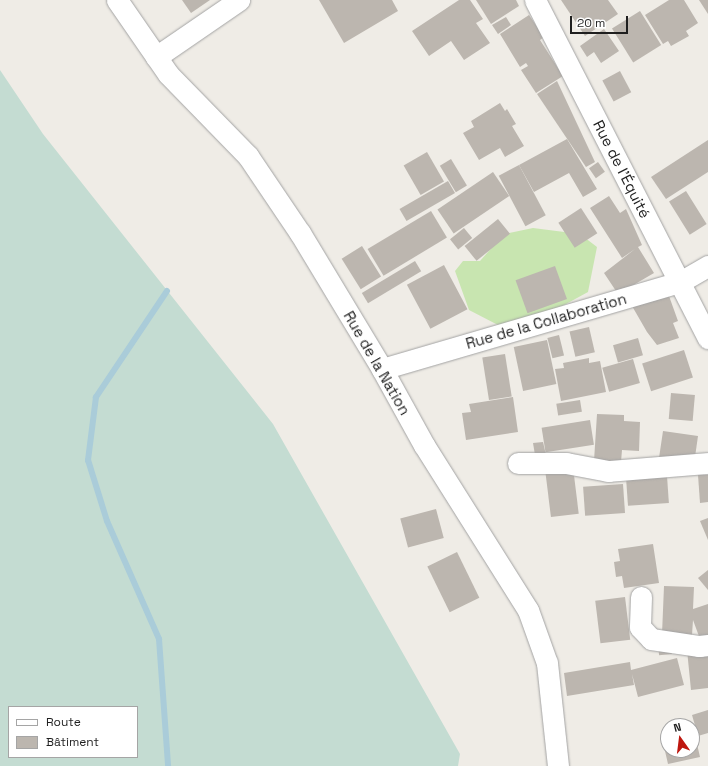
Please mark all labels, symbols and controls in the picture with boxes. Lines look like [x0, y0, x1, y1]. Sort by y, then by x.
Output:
scale bar [572, 8, 630, 34]
text: 20 m [577, 15, 605, 31]
street label: Rue de l'Équité [590, 117, 654, 221]
street label: Rue de la Collaboration [464, 289, 628, 353]
street label: Rue de la Nation [340, 308, 414, 418]
legend [8, 706, 138, 758]
text: Route [46, 714, 81, 730]
north arrow [660, 718, 700, 758]
text: N [672, 720, 683, 735]
text: Bâtiment [46, 734, 99, 750]

